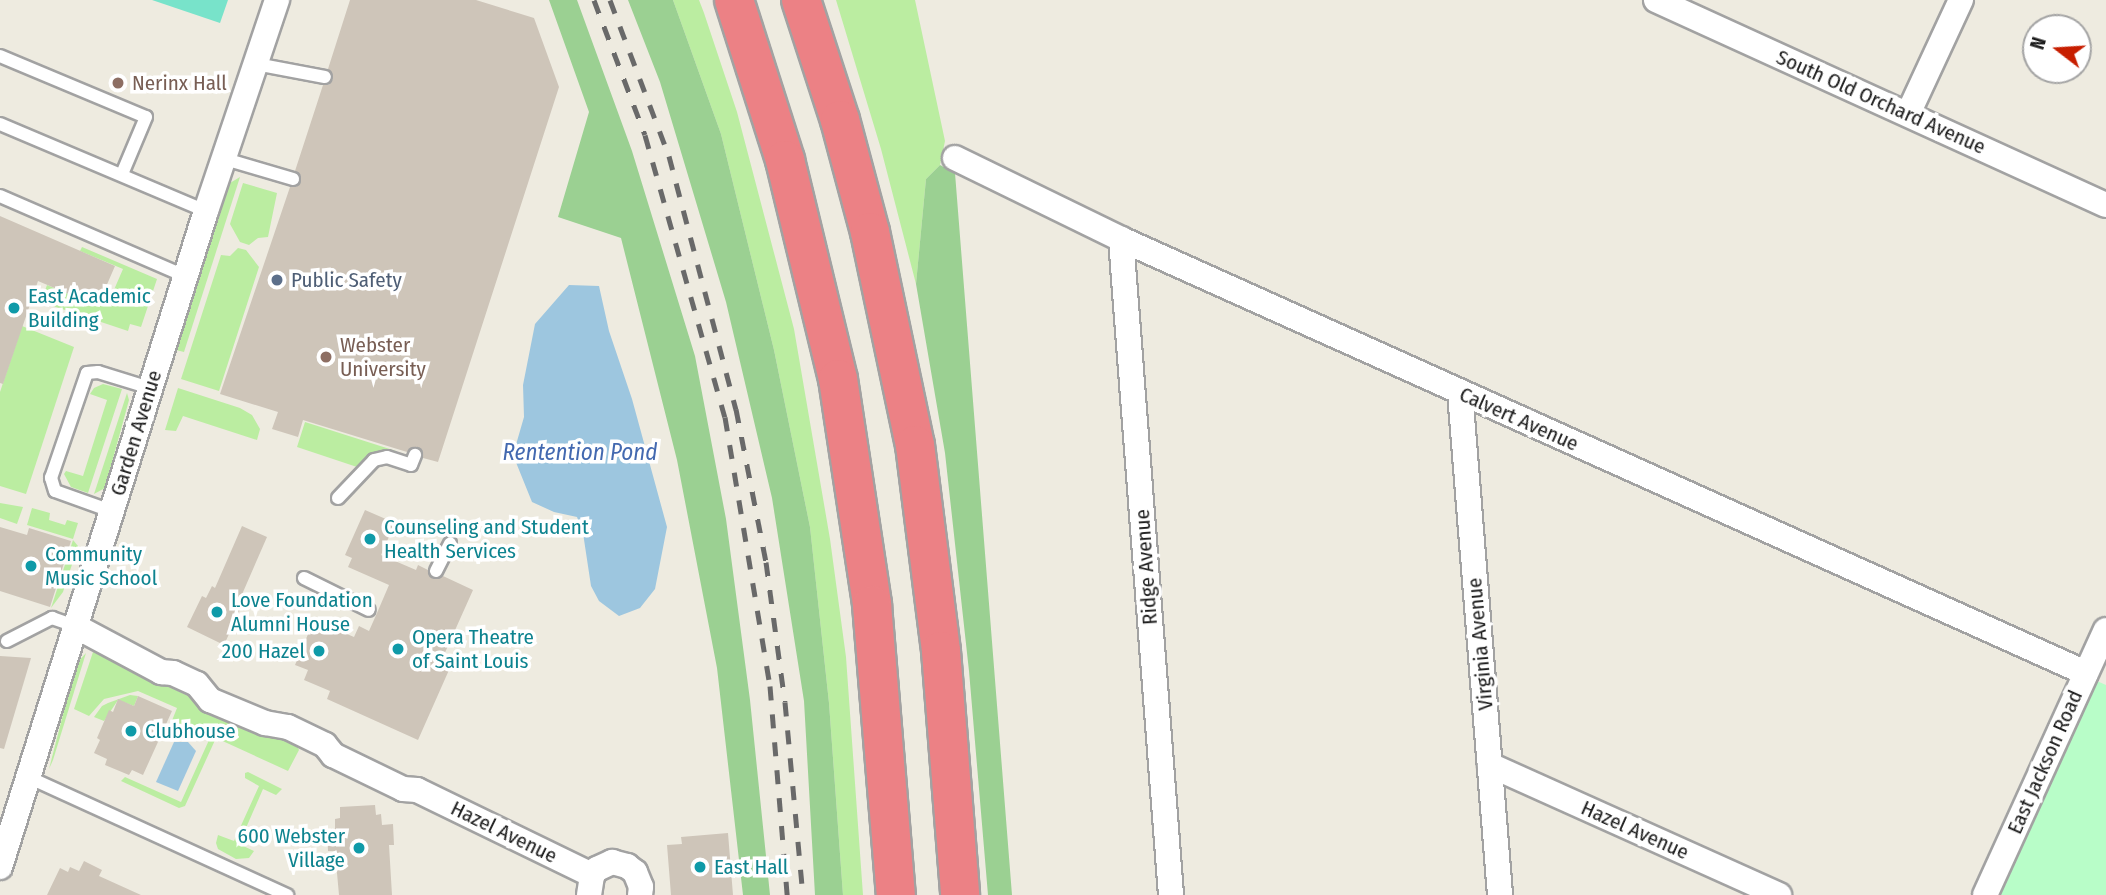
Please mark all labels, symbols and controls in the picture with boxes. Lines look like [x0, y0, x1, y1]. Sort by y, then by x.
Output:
north arrow [2022, 14, 2092, 84]
text: N [2026, 34, 2051, 52]
street label: South Old Orchard Avenue [1772, 44, 1990, 160]
place label: Nerinx Hall [132, 70, 227, 96]
marker: Nerinx Hall [110, 75, 126, 91]
place label: Public Safety [291, 267, 402, 293]
marker: Public Safety [269, 272, 285, 288]
place label: East Academic Building [28, 283, 151, 333]
marker: East Academic Building [6, 300, 22, 316]
place label: Webster University [340, 332, 426, 382]
marker: Webster University [318, 349, 334, 365]
street label: Garden Avenue [105, 367, 167, 499]
street label: Calvert Avenue [1456, 382, 1582, 456]
water label: Rentention Pond [502, 438, 658, 466]
street label: Ridge Avenue [1129, 508, 1163, 626]
place label: Counseling and Student Health Services [384, 514, 589, 564]
marker: Counseling and Student Health Services [362, 531, 378, 547]
place label: Community Music School [45, 541, 157, 591]
marker: Community Music School [23, 558, 39, 574]
street label: Virginia Avenue [1462, 577, 1498, 711]
place label: Love Foundation Alumni House [231, 587, 373, 637]
marker: Love Foundation Alumni House [209, 604, 225, 620]
place label: Opera Theatre of Saint Louis [412, 624, 534, 674]
place label: 200 Hazel [222, 638, 305, 664]
marker: Opera Theatre of Saint Louis [390, 641, 406, 657]
marker: 200 Hazel [311, 643, 327, 659]
street label: East Jackson Road [2002, 686, 2088, 838]
place label: Clubhouse [145, 718, 236, 744]
marker: Clubhouse [123, 723, 139, 739]
street label: Hazel Avenue [447, 795, 561, 869]
street label: Hazel Avenue [1577, 795, 1693, 865]
place label: 600 Webster Village [237, 823, 345, 873]
marker: 600 Webster Village [351, 840, 367, 856]
place label: East Hall [714, 854, 788, 880]
marker: East Hall [692, 859, 708, 875]

